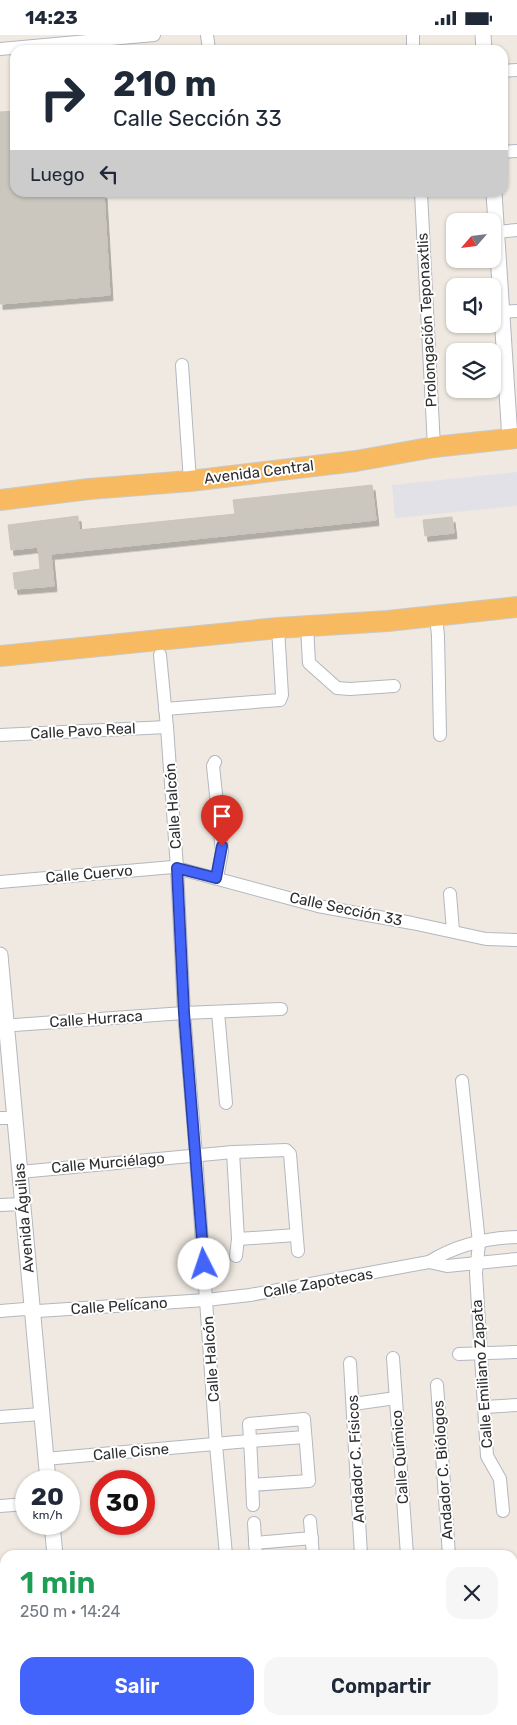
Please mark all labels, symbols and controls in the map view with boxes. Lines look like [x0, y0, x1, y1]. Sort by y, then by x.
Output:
text: 14:23 [25, 6, 78, 29]
text: 210 m [113, 63, 216, 105]
icon: right [30, 65, 95, 130]
text: Calle Sección 33 [113, 105, 282, 132]
icon: left [95, 160, 123, 188]
text: Luego [30, 163, 85, 186]
north arrow [446, 213, 501, 267]
map controls [446, 213, 501, 398]
street label: Prolongación Teponaxtlis [413, 232, 441, 408]
button: sound [446, 278, 501, 333]
button: layers [446, 343, 501, 398]
street label: Avenida Central [203, 456, 315, 488]
street label: Calle Pavo Real [30, 719, 136, 743]
street label: Calle Halcón [161, 762, 185, 850]
pin [201, 795, 243, 846]
icon: arrive [208, 802, 236, 830]
street label: Calle Cuervo [45, 861, 133, 887]
street label: Calle Sección 33 [288, 888, 404, 930]
street label: Calle Hurraca [49, 1007, 143, 1031]
street label: Calle Murciélago [50, 1149, 166, 1177]
street label: Avenida Águilas [10, 1162, 38, 1274]
position arrow [177, 1237, 229, 1289]
street label: Calle Zapotecas [262, 1264, 374, 1301]
street label: Calle Pelícano [70, 1294, 168, 1318]
street label: Calle Emiliano Zapata [468, 1299, 496, 1449]
street label: Calle Halcón [199, 1315, 223, 1403]
street label: Andador C. Físicos [344, 1394, 368, 1524]
street label: Andador C. Biólogos [429, 1399, 457, 1540]
street label: Calle Químico [388, 1409, 412, 1505]
street label: Calle Cisne [92, 1440, 170, 1464]
speed limit sign: 30 [90, 1470, 155, 1535]
text: 20 [31, 1482, 64, 1511]
text: km/h [33, 1508, 62, 1522]
text: 1 min [20, 1565, 95, 1601]
button: close [446, 1567, 498, 1619]
text: 250 m · 14:24 [20, 1602, 120, 1621]
button: Salir [20, 1657, 254, 1715]
button: Compartir [264, 1657, 498, 1715]

